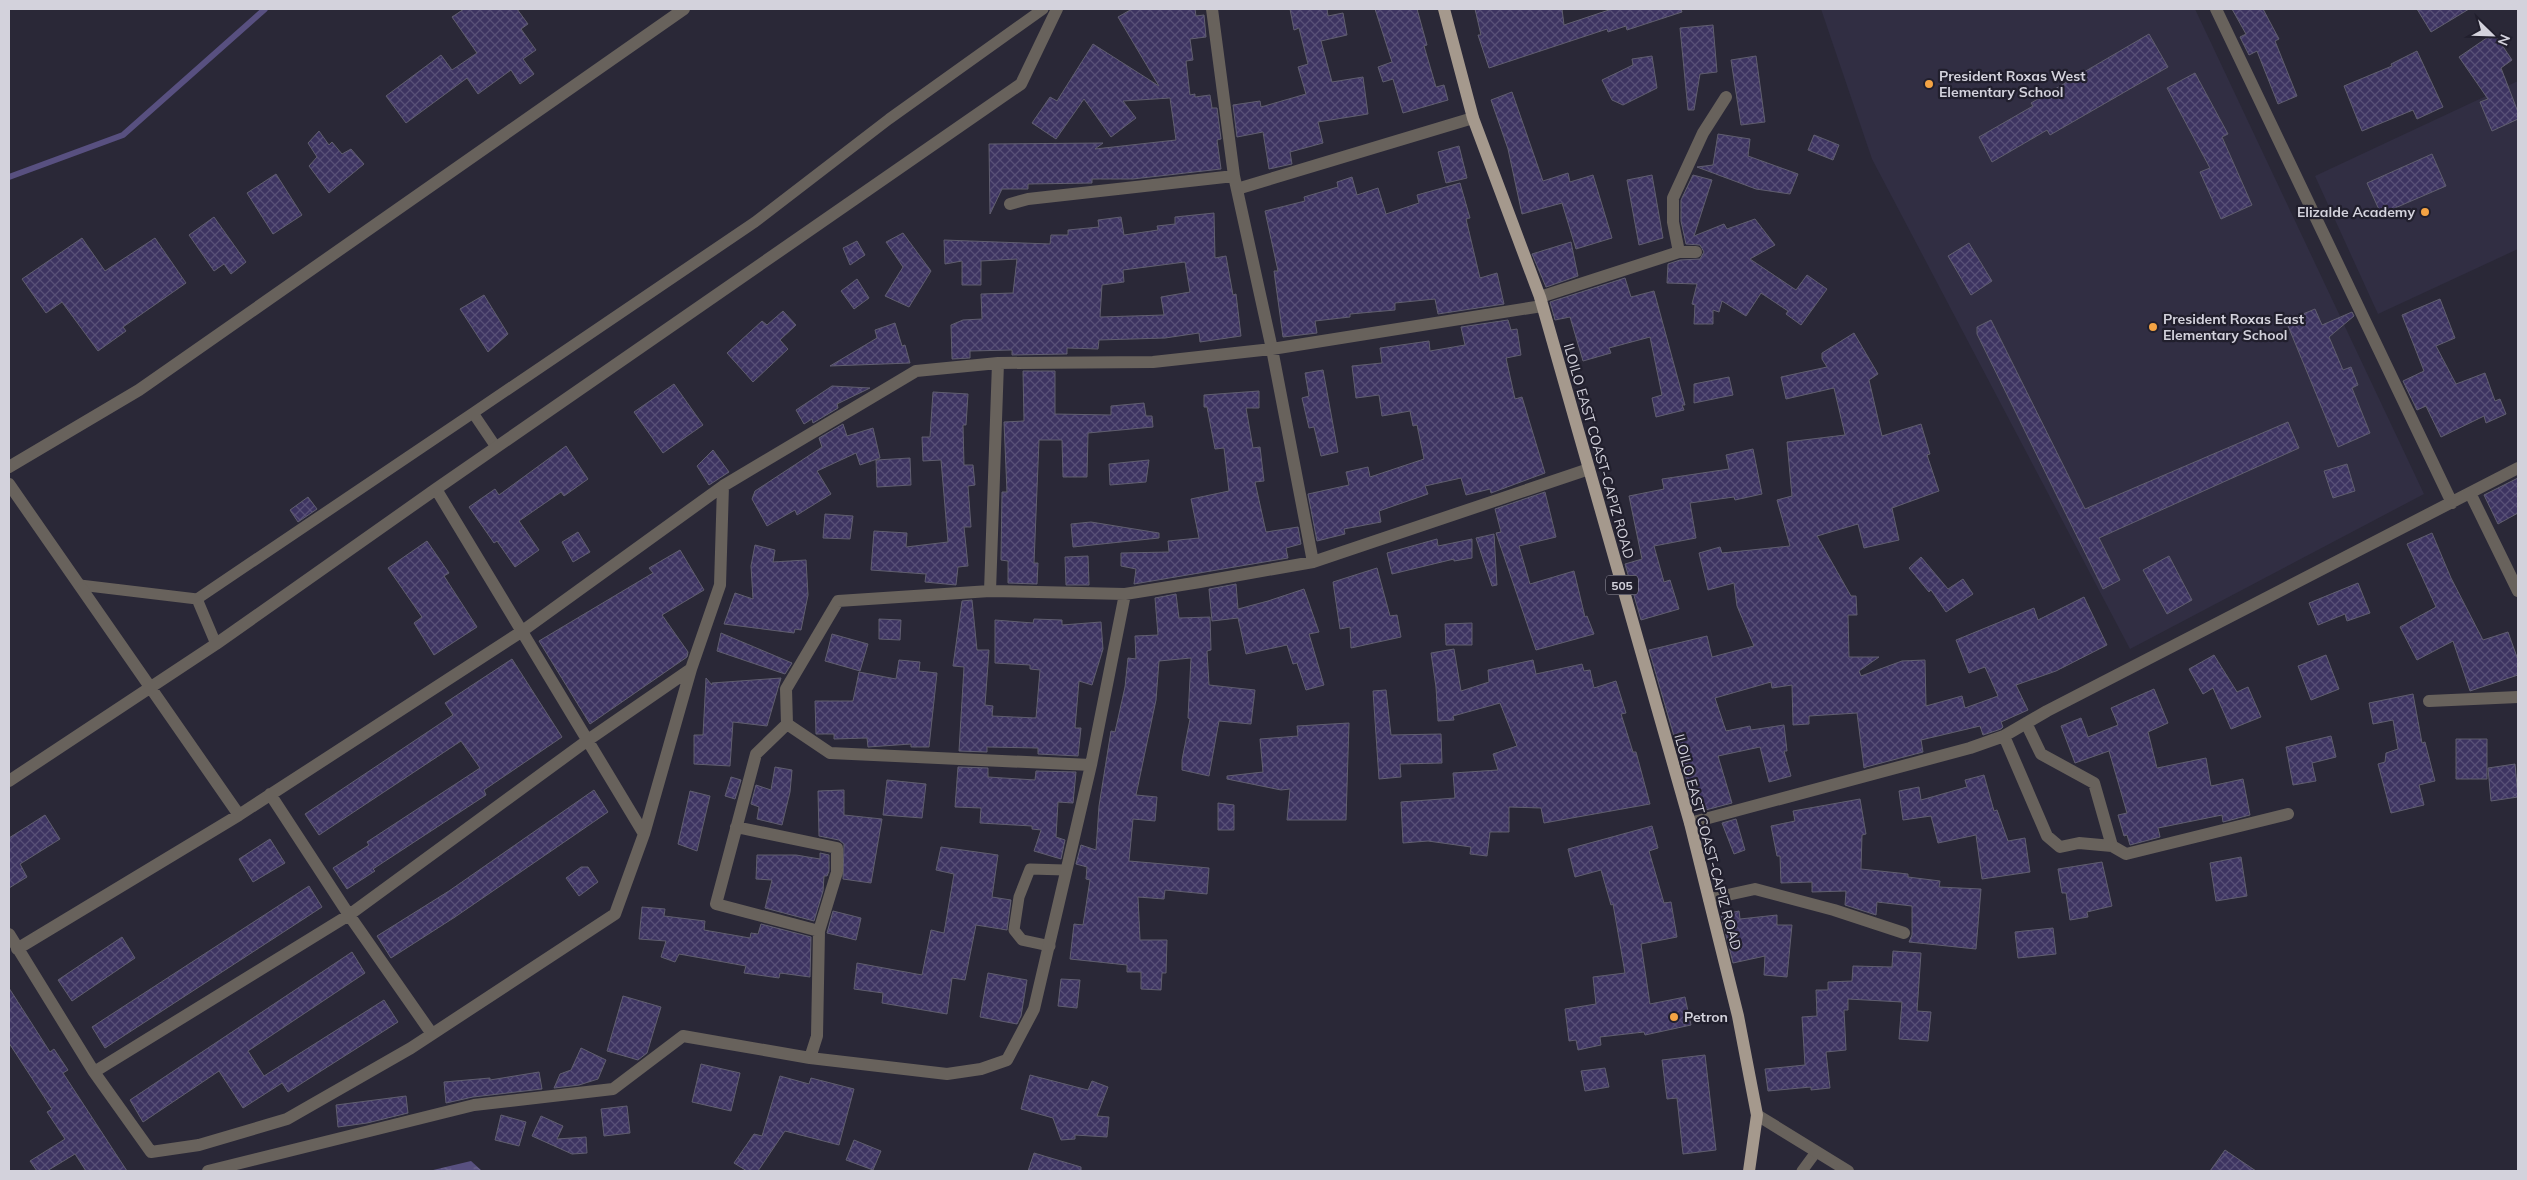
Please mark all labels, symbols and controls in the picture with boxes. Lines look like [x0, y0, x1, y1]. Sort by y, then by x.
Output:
north arrow [2467, 10, 2517, 60]
text: N [2494, 32, 2514, 48]
place label: President Roxas West Elementary School [1939, 67, 2086, 101]
marker: President Roxas West Elementary School [1923, 78, 1935, 90]
place label: Elizalde Academy [2297, 203, 2415, 221]
marker: Elizalde Academy [2419, 206, 2431, 218]
place label: President Roxas East Elementary School [2163, 310, 2305, 344]
marker: President Roxas East Elementary School [2147, 321, 2159, 333]
street label: ILOILO EAST COAST-CAPIZ ROAD [1560, 341, 1638, 561]
road number: 505 [1606, 576, 1638, 594]
street label: ILOILO EAST COAST-CAPIZ ROAD [1670, 732, 1746, 952]
place label: Petron [1684, 1008, 1728, 1026]
marker: Petron [1668, 1011, 1680, 1023]

